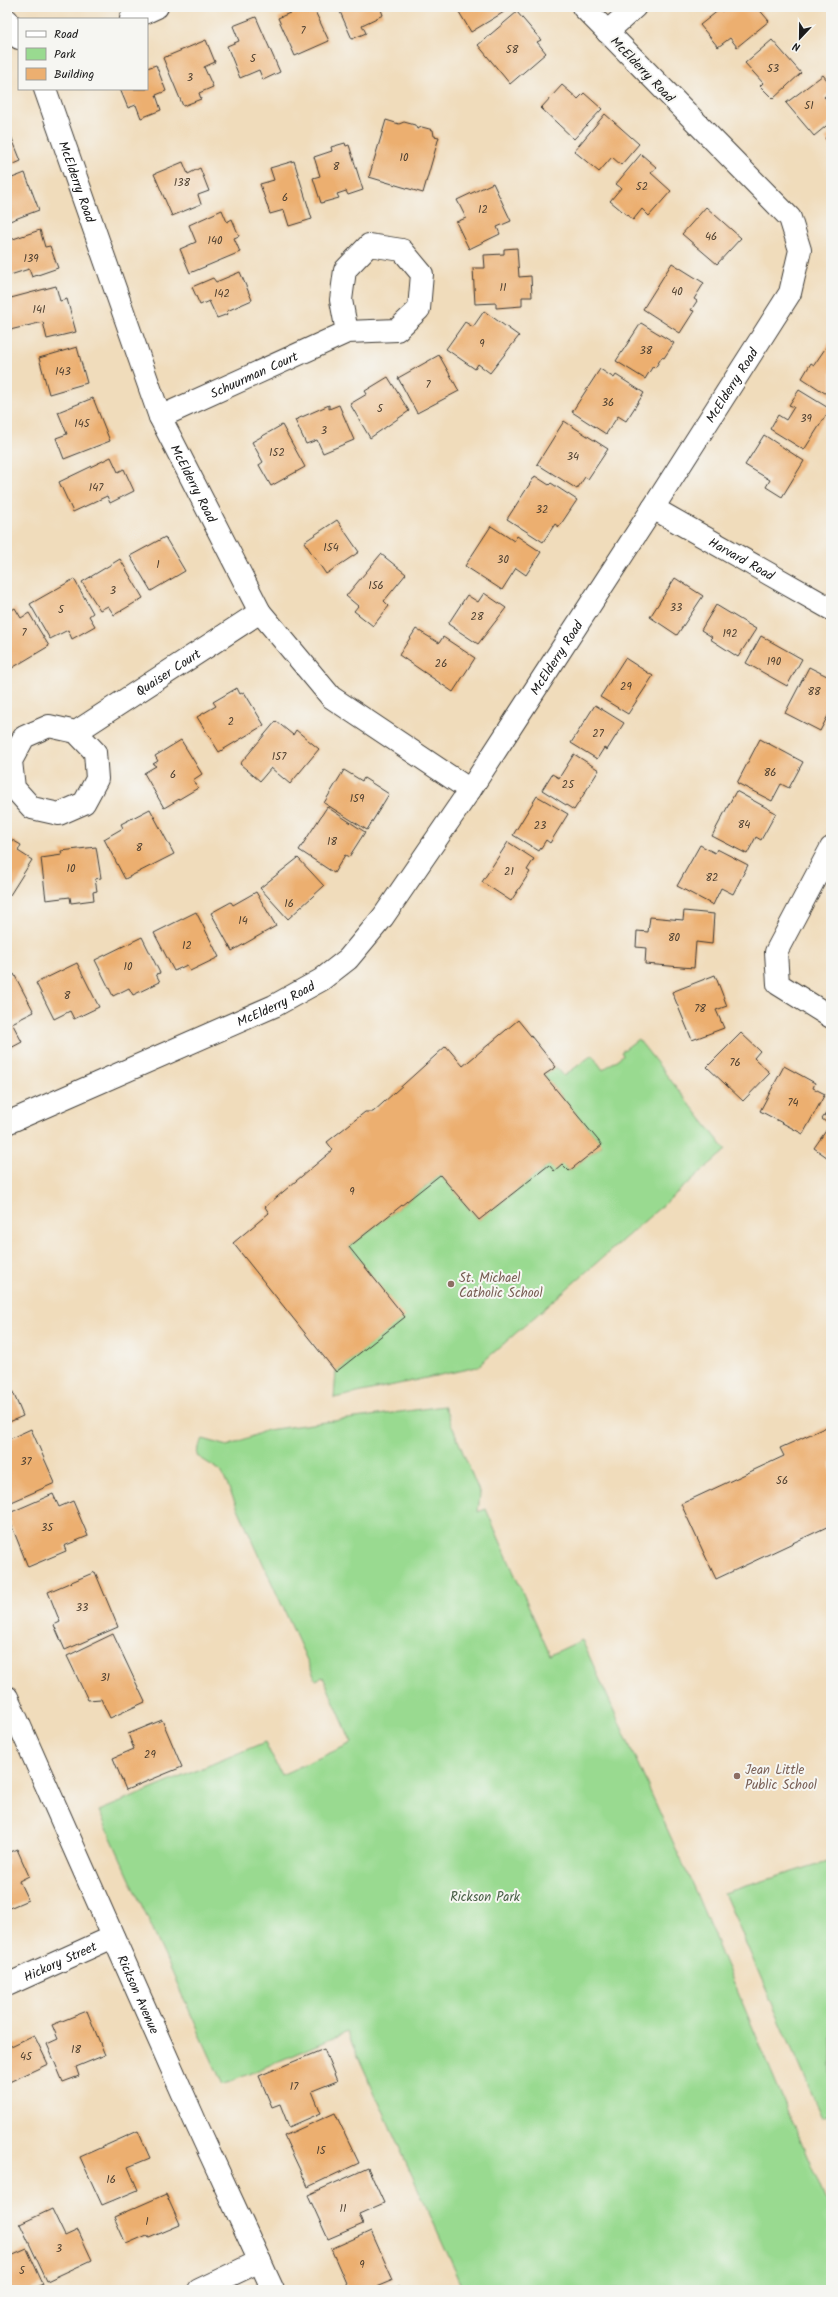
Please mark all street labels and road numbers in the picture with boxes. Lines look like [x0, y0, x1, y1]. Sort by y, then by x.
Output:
street label: McElderry Road [605, 32, 679, 108]
street label: McElderry Road [52, 138, 100, 226]
street label: McElderry Road [701, 344, 765, 427]
street label: Schuurman Court [207, 346, 303, 405]
street label: McElderry Road [164, 441, 222, 527]
street label: Harvard Road [704, 533, 778, 587]
street label: McElderry Road [525, 616, 590, 700]
street label: Quaiser Court [132, 644, 206, 702]
street label: McElderry Road [234, 976, 320, 1033]
street label: Hickory Street [20, 1936, 101, 1988]
street label: Rickson Avenue [111, 1952, 164, 2038]

